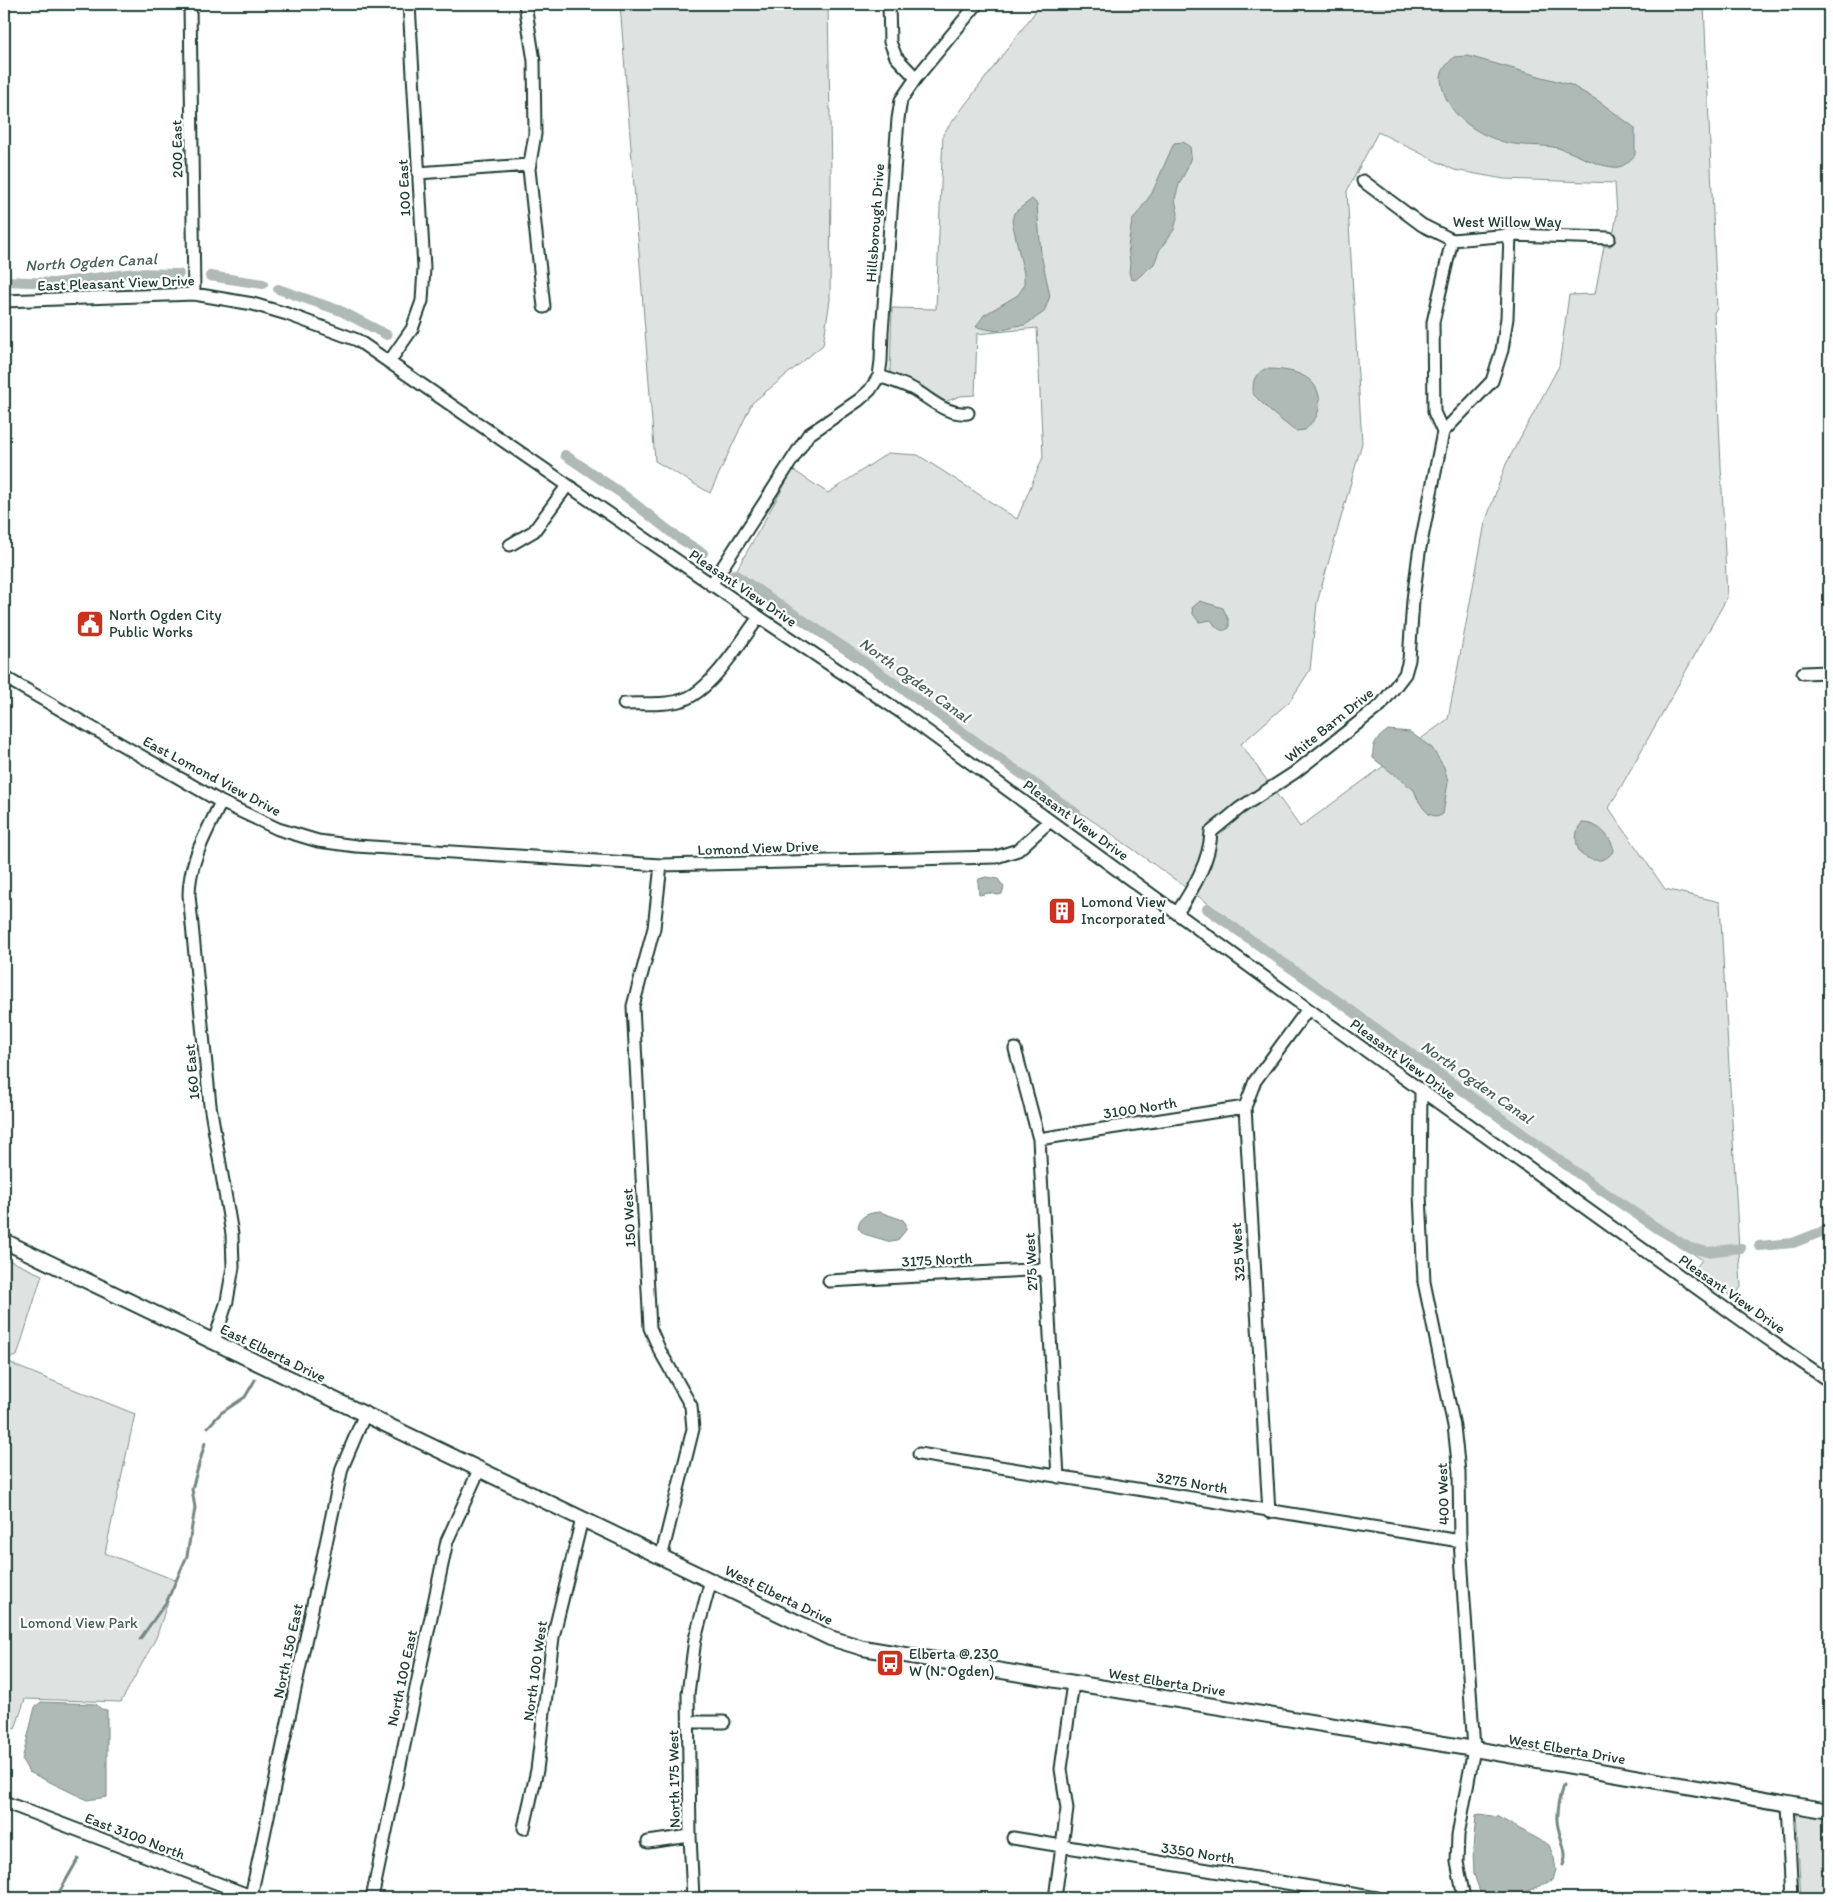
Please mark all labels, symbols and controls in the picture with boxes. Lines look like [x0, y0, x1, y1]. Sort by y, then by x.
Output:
street label: 200 East [167, 119, 187, 178]
street label: 100 East [393, 159, 414, 217]
street label: Hillsborough Drive [862, 163, 888, 283]
street label: West Willow Way [1453, 213, 1561, 231]
water label: North Ogden Canal [25, 249, 159, 275]
street label: East Pleasant View Drive [37, 271, 195, 295]
street label: Pleasant View Drive [686, 545, 800, 631]
place label: North Ogden City Public Works [109, 606, 222, 641]
public building icon: North Ogden City Public Works [75, 609, 105, 639]
water label: North Ogden Canal [856, 633, 975, 727]
street label: White Barn Drive [1281, 684, 1377, 766]
street label: East Lomond View Drive [140, 732, 284, 820]
street label: Pleasant View Drive [1020, 776, 1132, 864]
street label: Lomond View Drive [697, 837, 819, 859]
place label: Lomond View Incorporated [1081, 893, 1166, 928]
building icon: Lomond View Incorporated [1047, 896, 1077, 926]
street label: Pleasant View Drive [1347, 1015, 1459, 1103]
water label: North Ogden Canal [1417, 1036, 1538, 1129]
street label: 160 East [181, 1043, 203, 1101]
street label: 3100 North [1102, 1093, 1178, 1123]
street label: 150 West [618, 1188, 640, 1248]
street label: 325 West [1227, 1222, 1249, 1282]
street label: 275 West [1020, 1232, 1042, 1292]
street label: 3175 North [901, 1249, 973, 1271]
street label: Pleasant View Drive [1675, 1250, 1789, 1338]
street label: East Elberta Drive [217, 1320, 329, 1386]
street label: 400 West [1433, 1462, 1453, 1526]
street label: 3275 North [1155, 1468, 1229, 1498]
street label: West Elberta Drive [722, 1561, 836, 1629]
street label: North 150 East [269, 1602, 307, 1700]
park label: Lomond View Park [20, 1614, 138, 1632]
street label: North 100 West [519, 1619, 551, 1722]
street label: North 100 East [383, 1628, 421, 1728]
place label: Elberta @ 230 W (N. Ogden) [909, 1645, 999, 1680]
bus stop icon: Elberta @ 230 W (N. Ogden) [875, 1648, 905, 1678]
street label: West Elberta Drive [1107, 1664, 1227, 1700]
street label: North 175 West [664, 1729, 684, 1828]
street label: West Elberta Drive [1507, 1730, 1627, 1768]
street label: East 3100 North [82, 1809, 188, 1863]
street label: 3350 North [1160, 1838, 1236, 1868]

